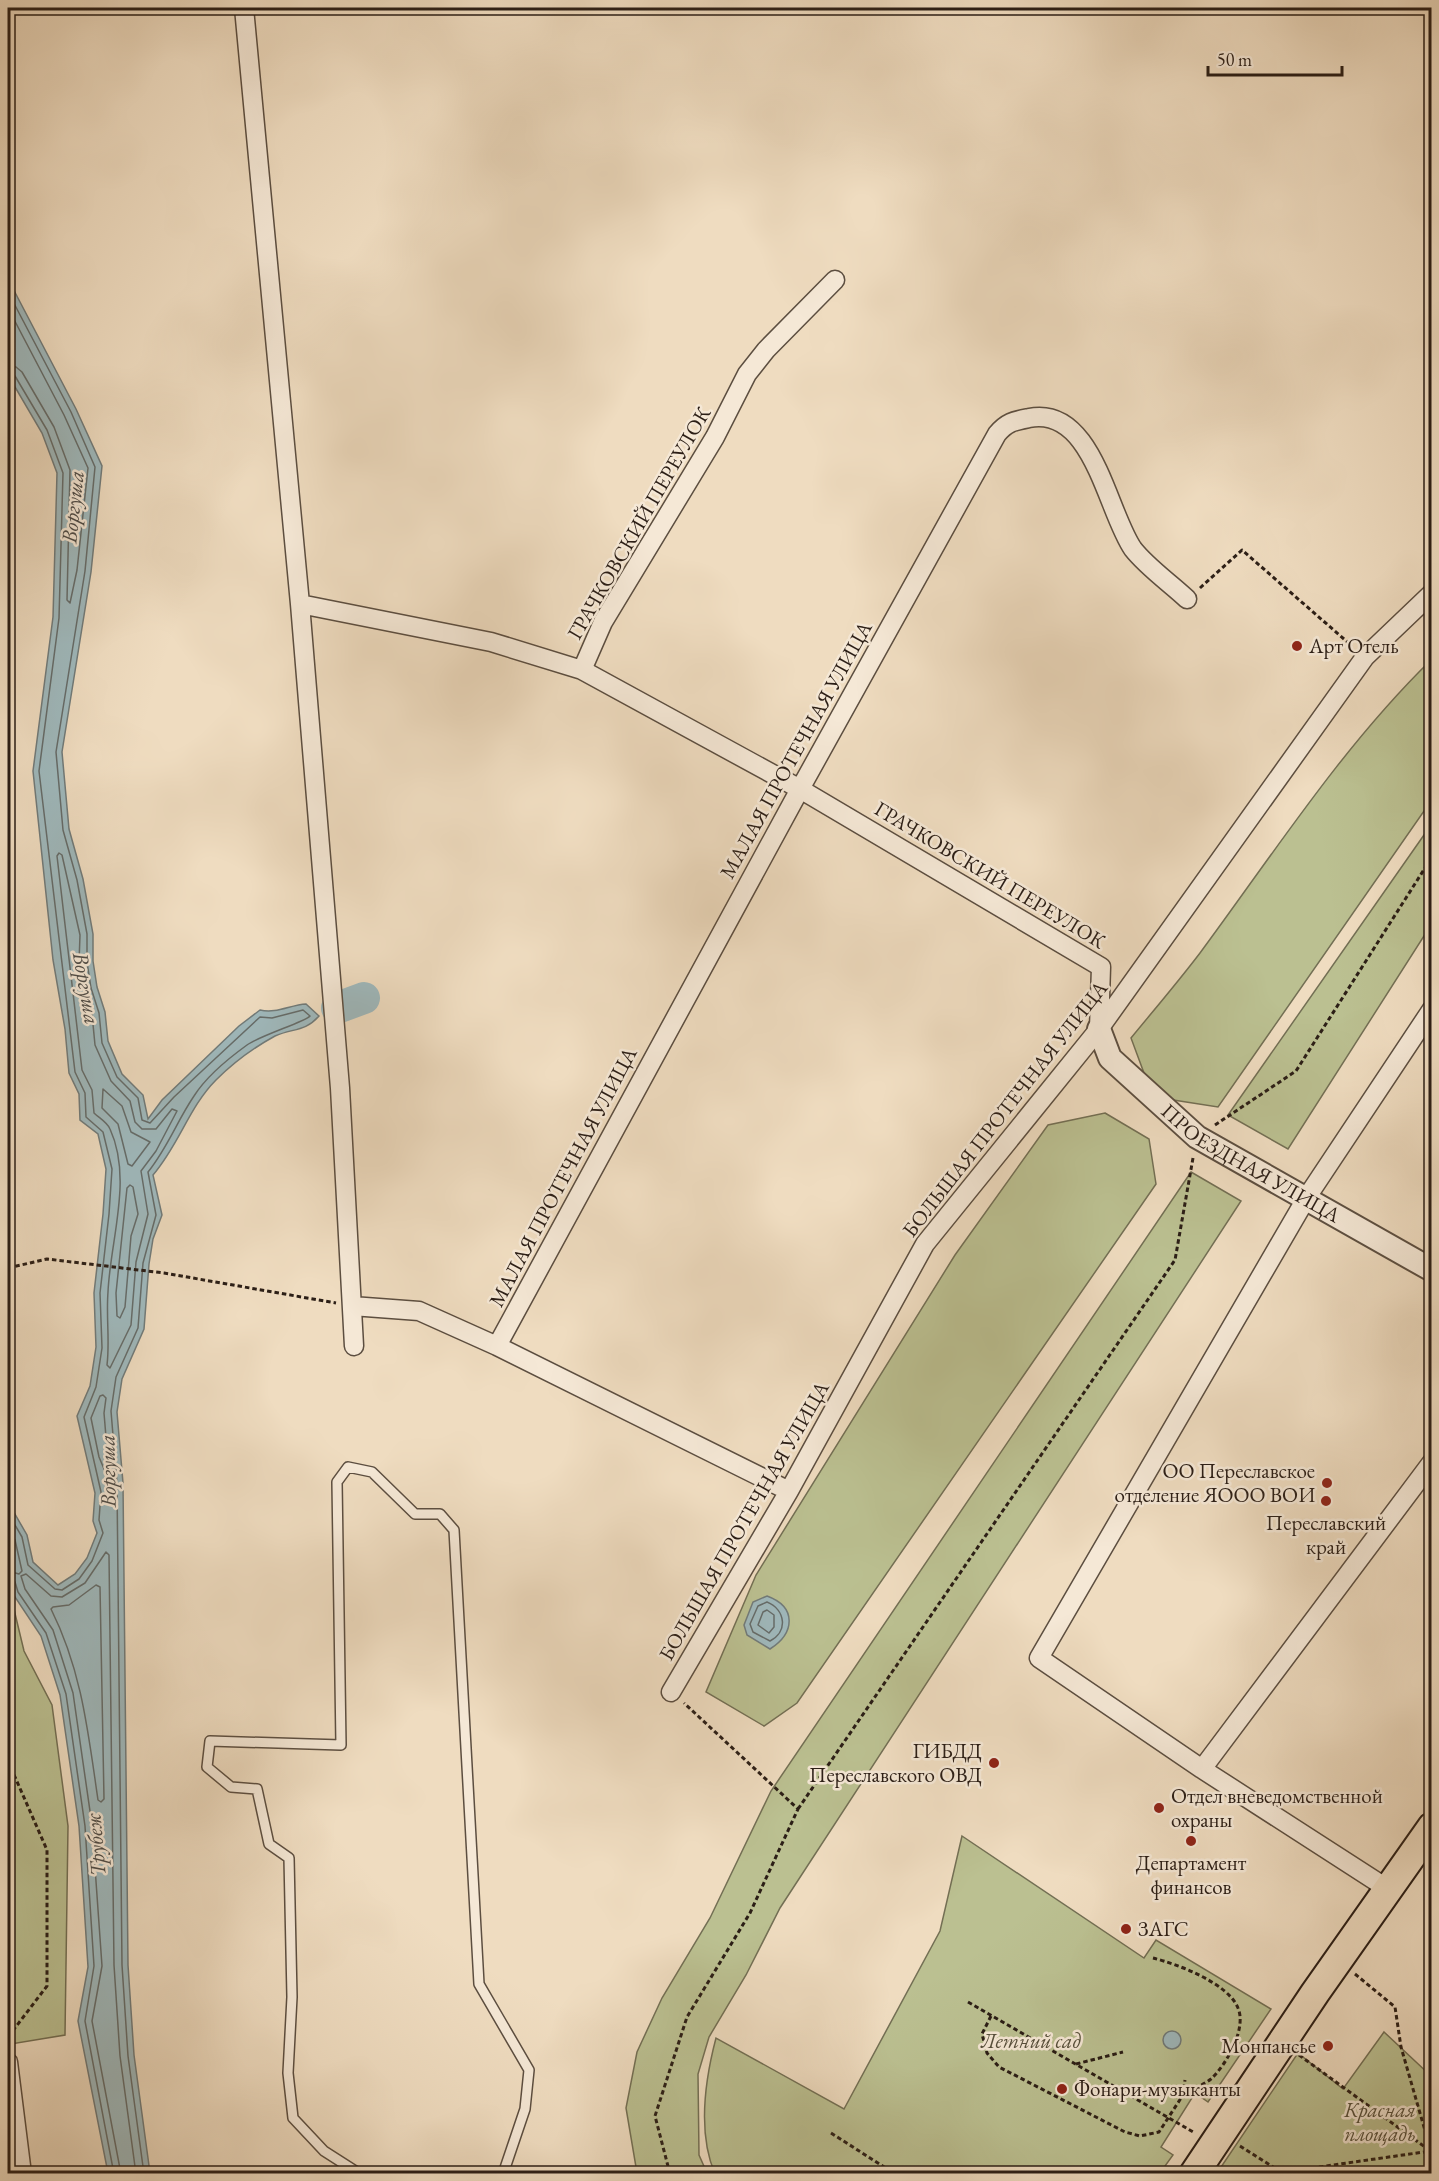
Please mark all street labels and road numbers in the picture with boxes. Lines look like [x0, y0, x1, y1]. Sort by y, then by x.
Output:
street label: ГРАЧКОВСКИЙ ПЕРЕУЛОК [561, 401, 716, 644]
street label: МАЛАЯ ПРОТЕЧНАЯ УЛИЦА [713, 616, 878, 883]
street label: ГРАЧКОВСКИЙ ПЕРЕУЛОК [870, 795, 1111, 954]
street label: БОЛЬШАЯ ПРОТЕЧНАЯ УЛИЦА [896, 975, 1113, 1242]
street label: МАЛАЯ ПРОТЕЧНАЯ УЛИЦА [482, 1042, 643, 1311]
street label: ПРОЕЗДНАЯ УЛИЦА [1156, 1097, 1346, 1229]
street label: БОЛЬШАЯ ПРОТЕЧНАЯ УЛИЦА [652, 1376, 835, 1665]

